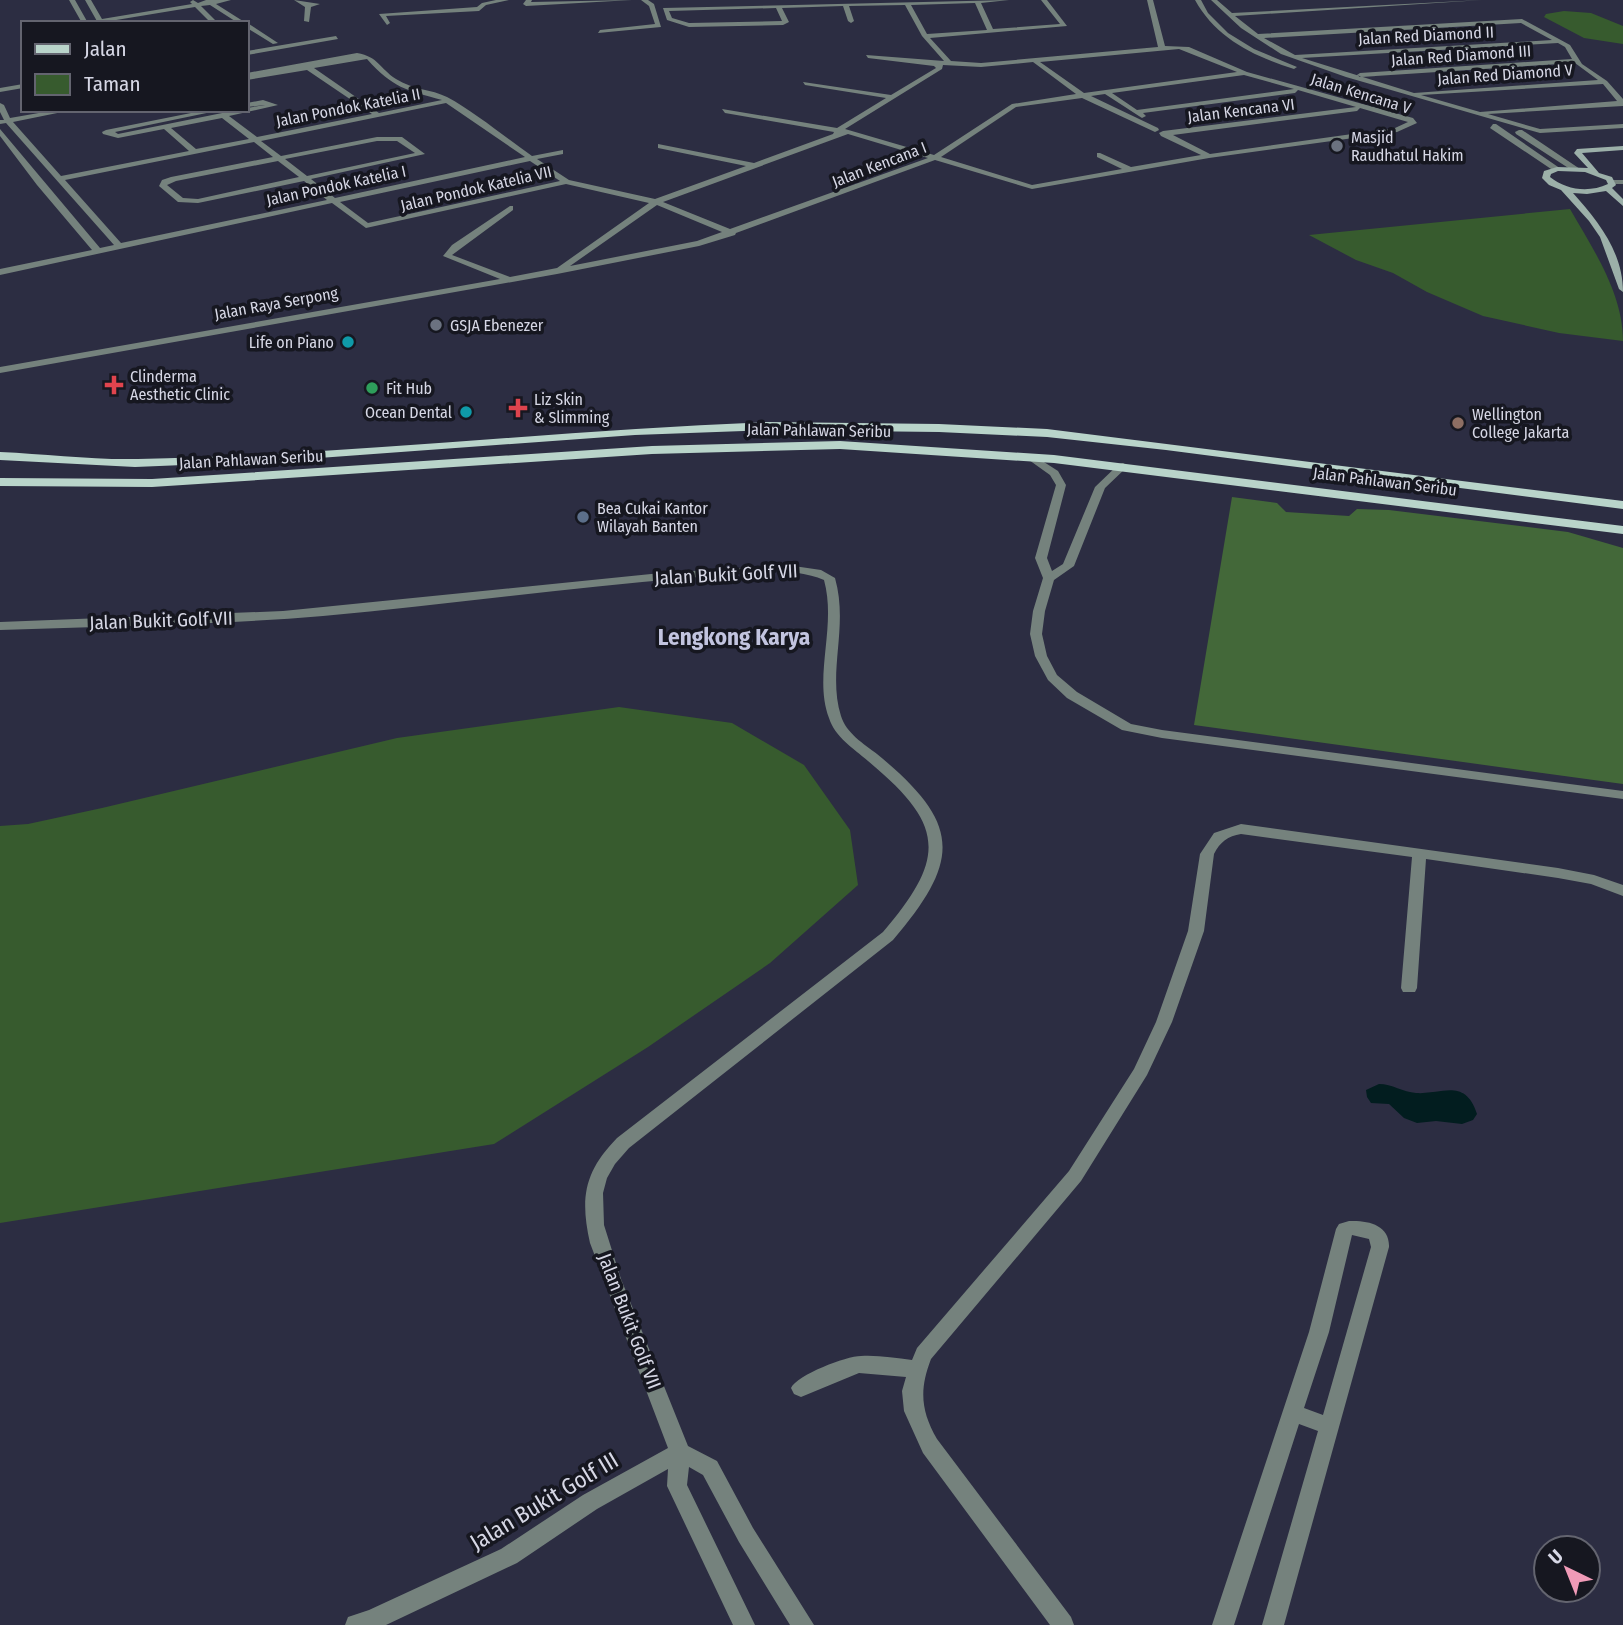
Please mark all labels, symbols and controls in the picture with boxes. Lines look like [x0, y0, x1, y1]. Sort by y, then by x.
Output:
legend [21, 21, 248, 112]
street label: Jalan Red Diamond II [1358, 22, 1494, 49]
text: Jalan [84, 36, 127, 62]
street label: Jalan Red Diamond III [1390, 41, 1532, 70]
street label: Jalan Red Diamond V [1437, 60, 1574, 89]
street label: Jalan Kencana V [1309, 69, 1414, 118]
text: Taman [84, 71, 140, 97]
street label: Jalan Pondok Katelia II [274, 84, 422, 131]
street label: Jalan Kencana VI [1186, 95, 1296, 126]
place label: Masjid Raudhatul Hakim [1351, 128, 1464, 165]
street label: Jalan Kencana I [829, 138, 929, 191]
marker: Masjid Raudhatul Hakim [1329, 138, 1345, 154]
street label: Jalan Pondok Katelia I [265, 161, 408, 210]
street label: Jalan Pondok Katelia VII [399, 162, 554, 215]
street label: Jalan Raya Serpong [213, 283, 340, 324]
place label: GSJA Ebenezer [450, 316, 544, 335]
marker: GSJA Ebenezer [428, 317, 444, 333]
place label: Life on Piano [249, 333, 334, 352]
marker: Life on Piano [340, 334, 356, 350]
place label: Clinderma Aesthetic Clinic [130, 367, 230, 404]
marker: Clinderma Aesthetic Clinic [104, 375, 124, 395]
place label: Fit Hub [386, 379, 432, 398]
marker: Fit Hub [364, 380, 380, 396]
place label: Liz Skin & Slimming [534, 390, 610, 427]
marker: Liz Skin & Slimming [508, 398, 528, 418]
place label: Ocean Dental [365, 403, 452, 422]
marker: Ocean Dental [458, 404, 474, 420]
place label: Wellington College Jakarta [1472, 405, 1569, 442]
marker: Wellington College Jakarta [1450, 415, 1466, 431]
street label: Jalan Pahlawan Seribu [747, 420, 891, 441]
street label: Jalan Pahlawan Seribu [178, 446, 324, 473]
street label: Jalan Pahlawan Seribu [1312, 463, 1458, 500]
place label: Bea Cukai Kantor Wilayah Banten [597, 499, 708, 536]
marker: Bea Cukai Kantor Wilayah Banten [575, 509, 591, 525]
street label: Jalan Bukit Golf VII [654, 559, 798, 590]
street label: Jalan Bukit Golf VII [89, 607, 233, 634]
district label: Lengkong Karya [658, 623, 810, 651]
street label: Jalan Bukit Golf VII [593, 1250, 666, 1392]
street label: Jalan Bukit Golf III [465, 1446, 623, 1556]
north arrow [1532, 1534, 1602, 1604]
text: U [1544, 1545, 1568, 1569]

